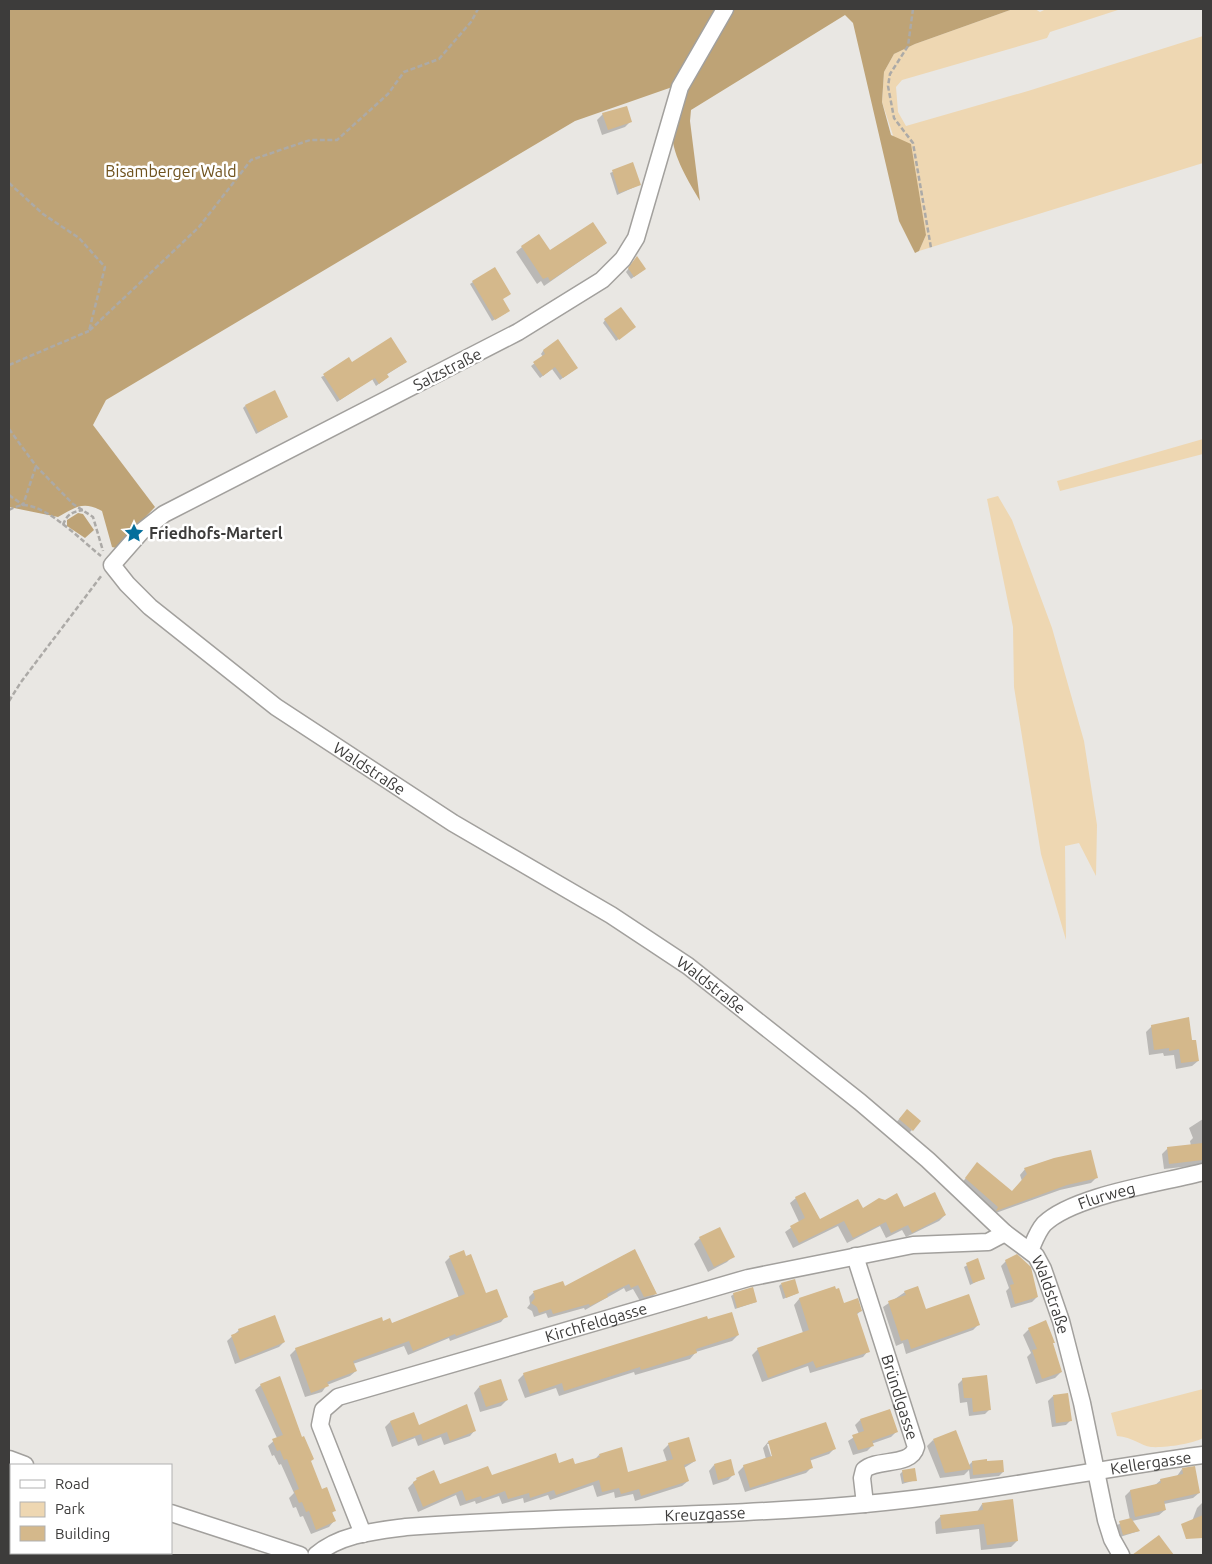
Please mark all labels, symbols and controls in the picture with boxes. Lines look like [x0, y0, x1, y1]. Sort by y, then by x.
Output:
park label: Bisamberger Wald [105, 162, 237, 180]
street label: Salzstraße [410, 344, 484, 394]
place icon: Friedhofs-Marterl [123, 522, 145, 544]
place label: Friedhofs-Marterl [149, 524, 283, 542]
street label: Waldstraße [330, 738, 409, 798]
street label: Waldstraße [674, 952, 749, 1017]
street label: Flurweg [1075, 1179, 1137, 1213]
street label: Waldstraße [1028, 1252, 1073, 1336]
street label: Kirchfeldgasse [543, 1299, 649, 1345]
street label: Bründlgasse [878, 1352, 922, 1442]
street label: Kellergasse [1109, 1448, 1192, 1478]
legend [10, 1464, 172, 1554]
text: Road [55, 1475, 90, 1492]
text: Park [55, 1500, 85, 1517]
street label: Kreuzgasse [664, 1503, 746, 1524]
text: Building [55, 1525, 110, 1542]

